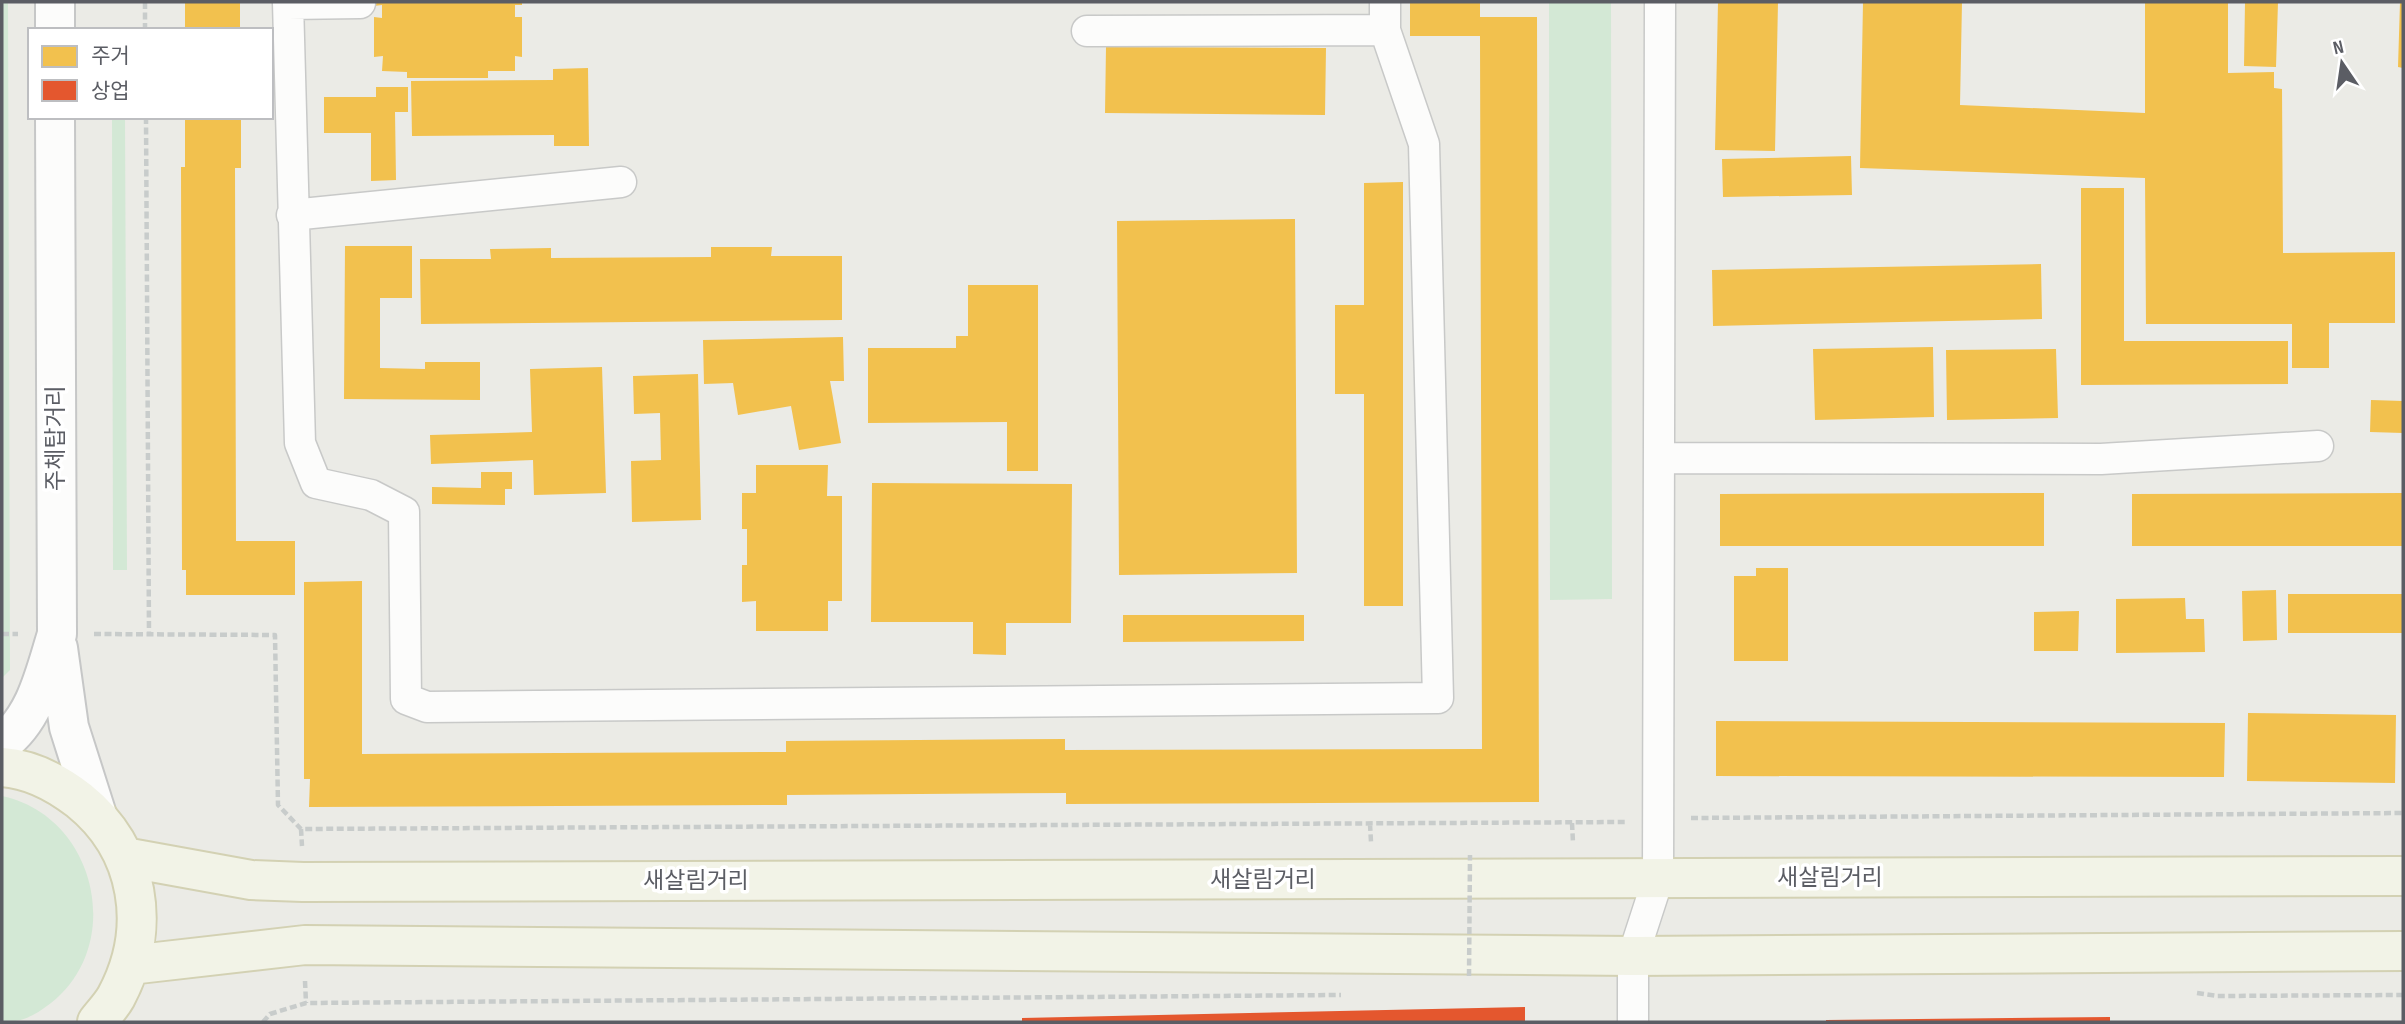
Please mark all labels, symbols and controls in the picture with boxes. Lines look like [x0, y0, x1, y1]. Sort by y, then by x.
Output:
legend [28, 28, 273, 119]
north arrow [2307, 28, 2377, 98]
text: N [2331, 36, 2346, 60]
text: 주거 [91, 44, 130, 69]
text: 상업 [91, 79, 130, 104]
street label: 주체탑거리 [42, 385, 70, 491]
street label: 새살림거리 [1777, 864, 1883, 892]
street label: 새살림거리 [1210, 866, 1316, 894]
street label: 새살림거리 [643, 867, 749, 895]

